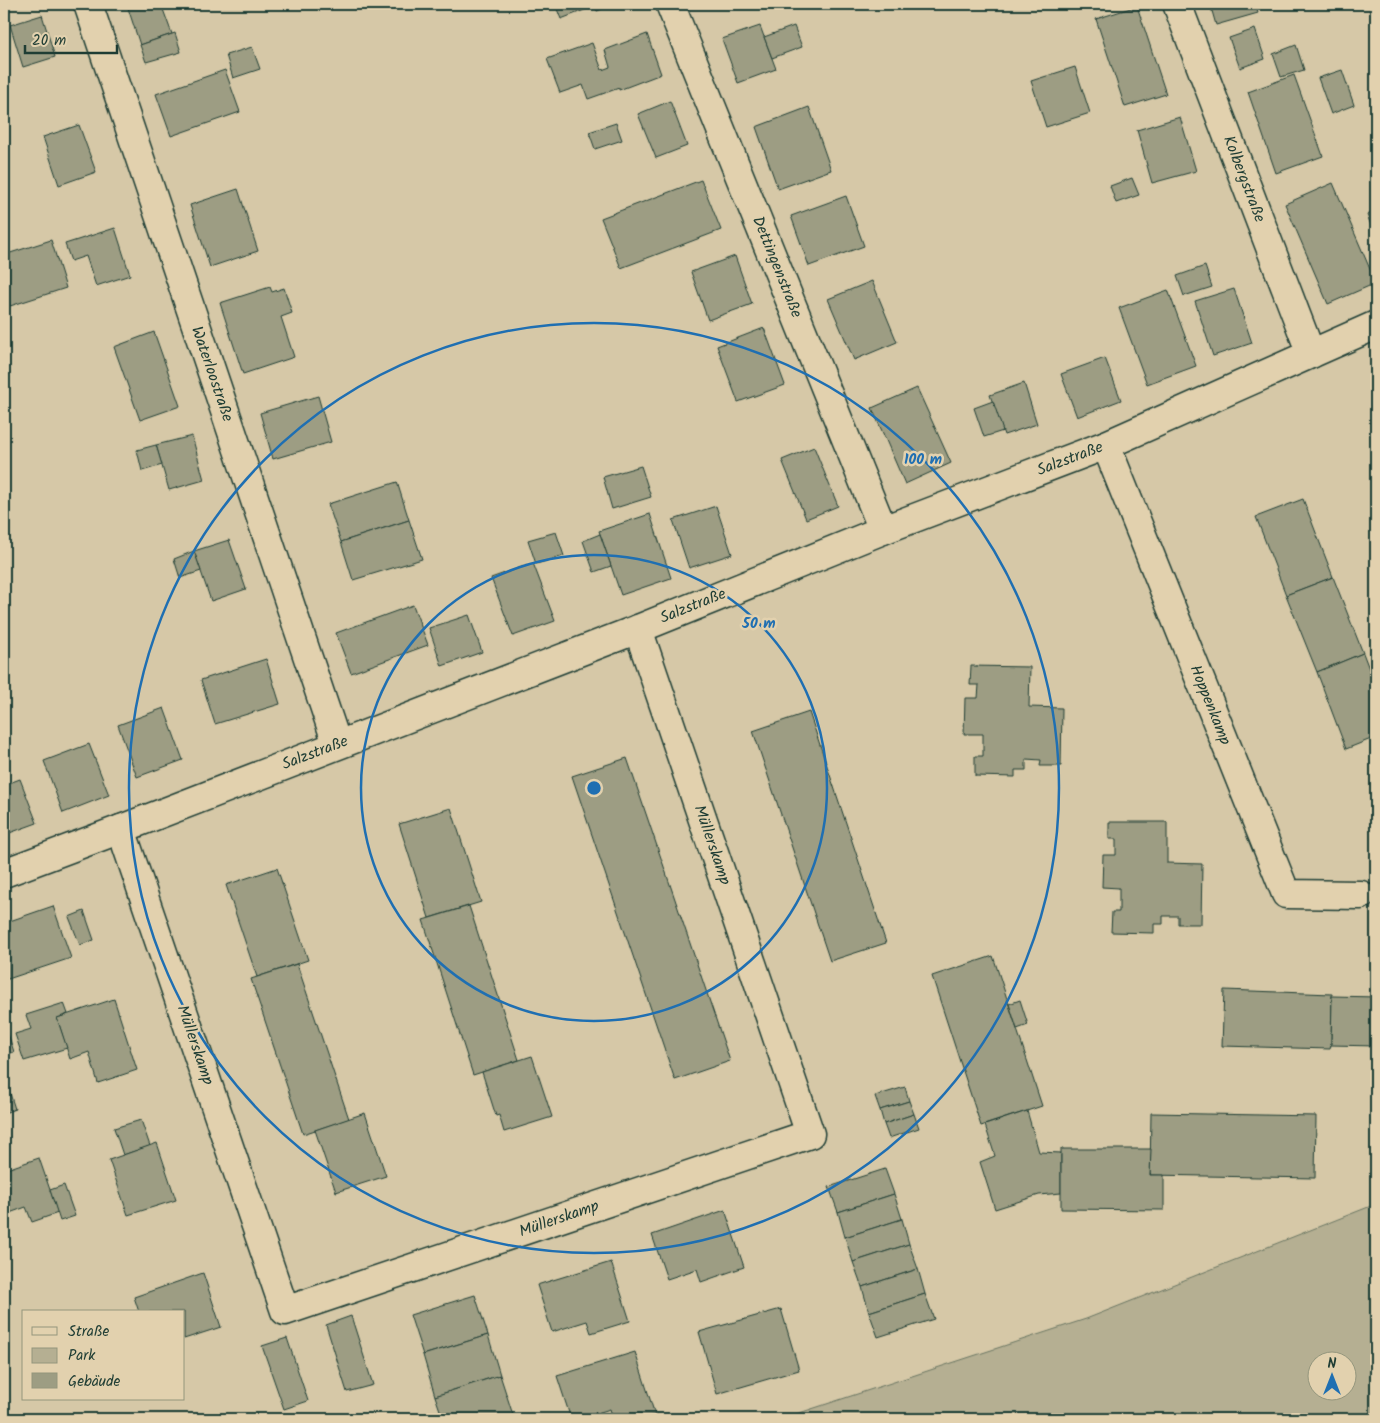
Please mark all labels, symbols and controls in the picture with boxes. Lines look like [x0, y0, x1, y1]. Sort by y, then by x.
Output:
scale bar [25, 22, 118, 54]
text: 20 m [32, 29, 66, 53]
street label: Kolbergstraße [1216, 132, 1272, 226]
street label: Dettingenstraße [745, 212, 809, 322]
street label: Waterloostraße [184, 323, 240, 425]
street label: Salzstraße [1033, 435, 1107, 483]
text: 100 m [904, 448, 942, 472]
street label: Salzstraße [656, 581, 730, 631]
text: 50 m [741, 612, 776, 636]
street label: Hoppenkamp [1183, 661, 1238, 749]
street label: Salzstraße [278, 729, 352, 777]
centre of rings [585, 779, 603, 797]
street label: Müllerskamp [687, 802, 737, 889]
street label: Müllerskamp [170, 1002, 220, 1089]
street label: Müllerskamp [516, 1194, 603, 1244]
legend [22, 1310, 185, 1400]
text: Straße [68, 1320, 110, 1344]
text: Park [68, 1344, 96, 1368]
north arrow [1308, 1350, 1358, 1400]
text: N [1328, 1353, 1337, 1375]
text: Gebäude [68, 1370, 121, 1394]

